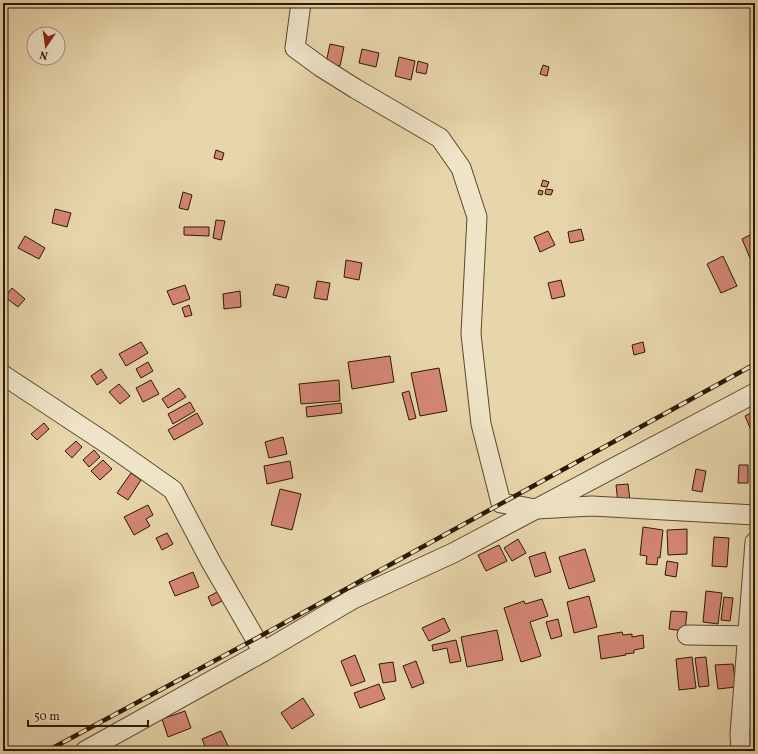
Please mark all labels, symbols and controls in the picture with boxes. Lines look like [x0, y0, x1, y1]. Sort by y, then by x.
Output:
north arrow [26, 26, 66, 66]
text: N [39, 46, 50, 62]
scale bar [28, 702, 148, 728]
text: 50 m [34, 709, 60, 725]

